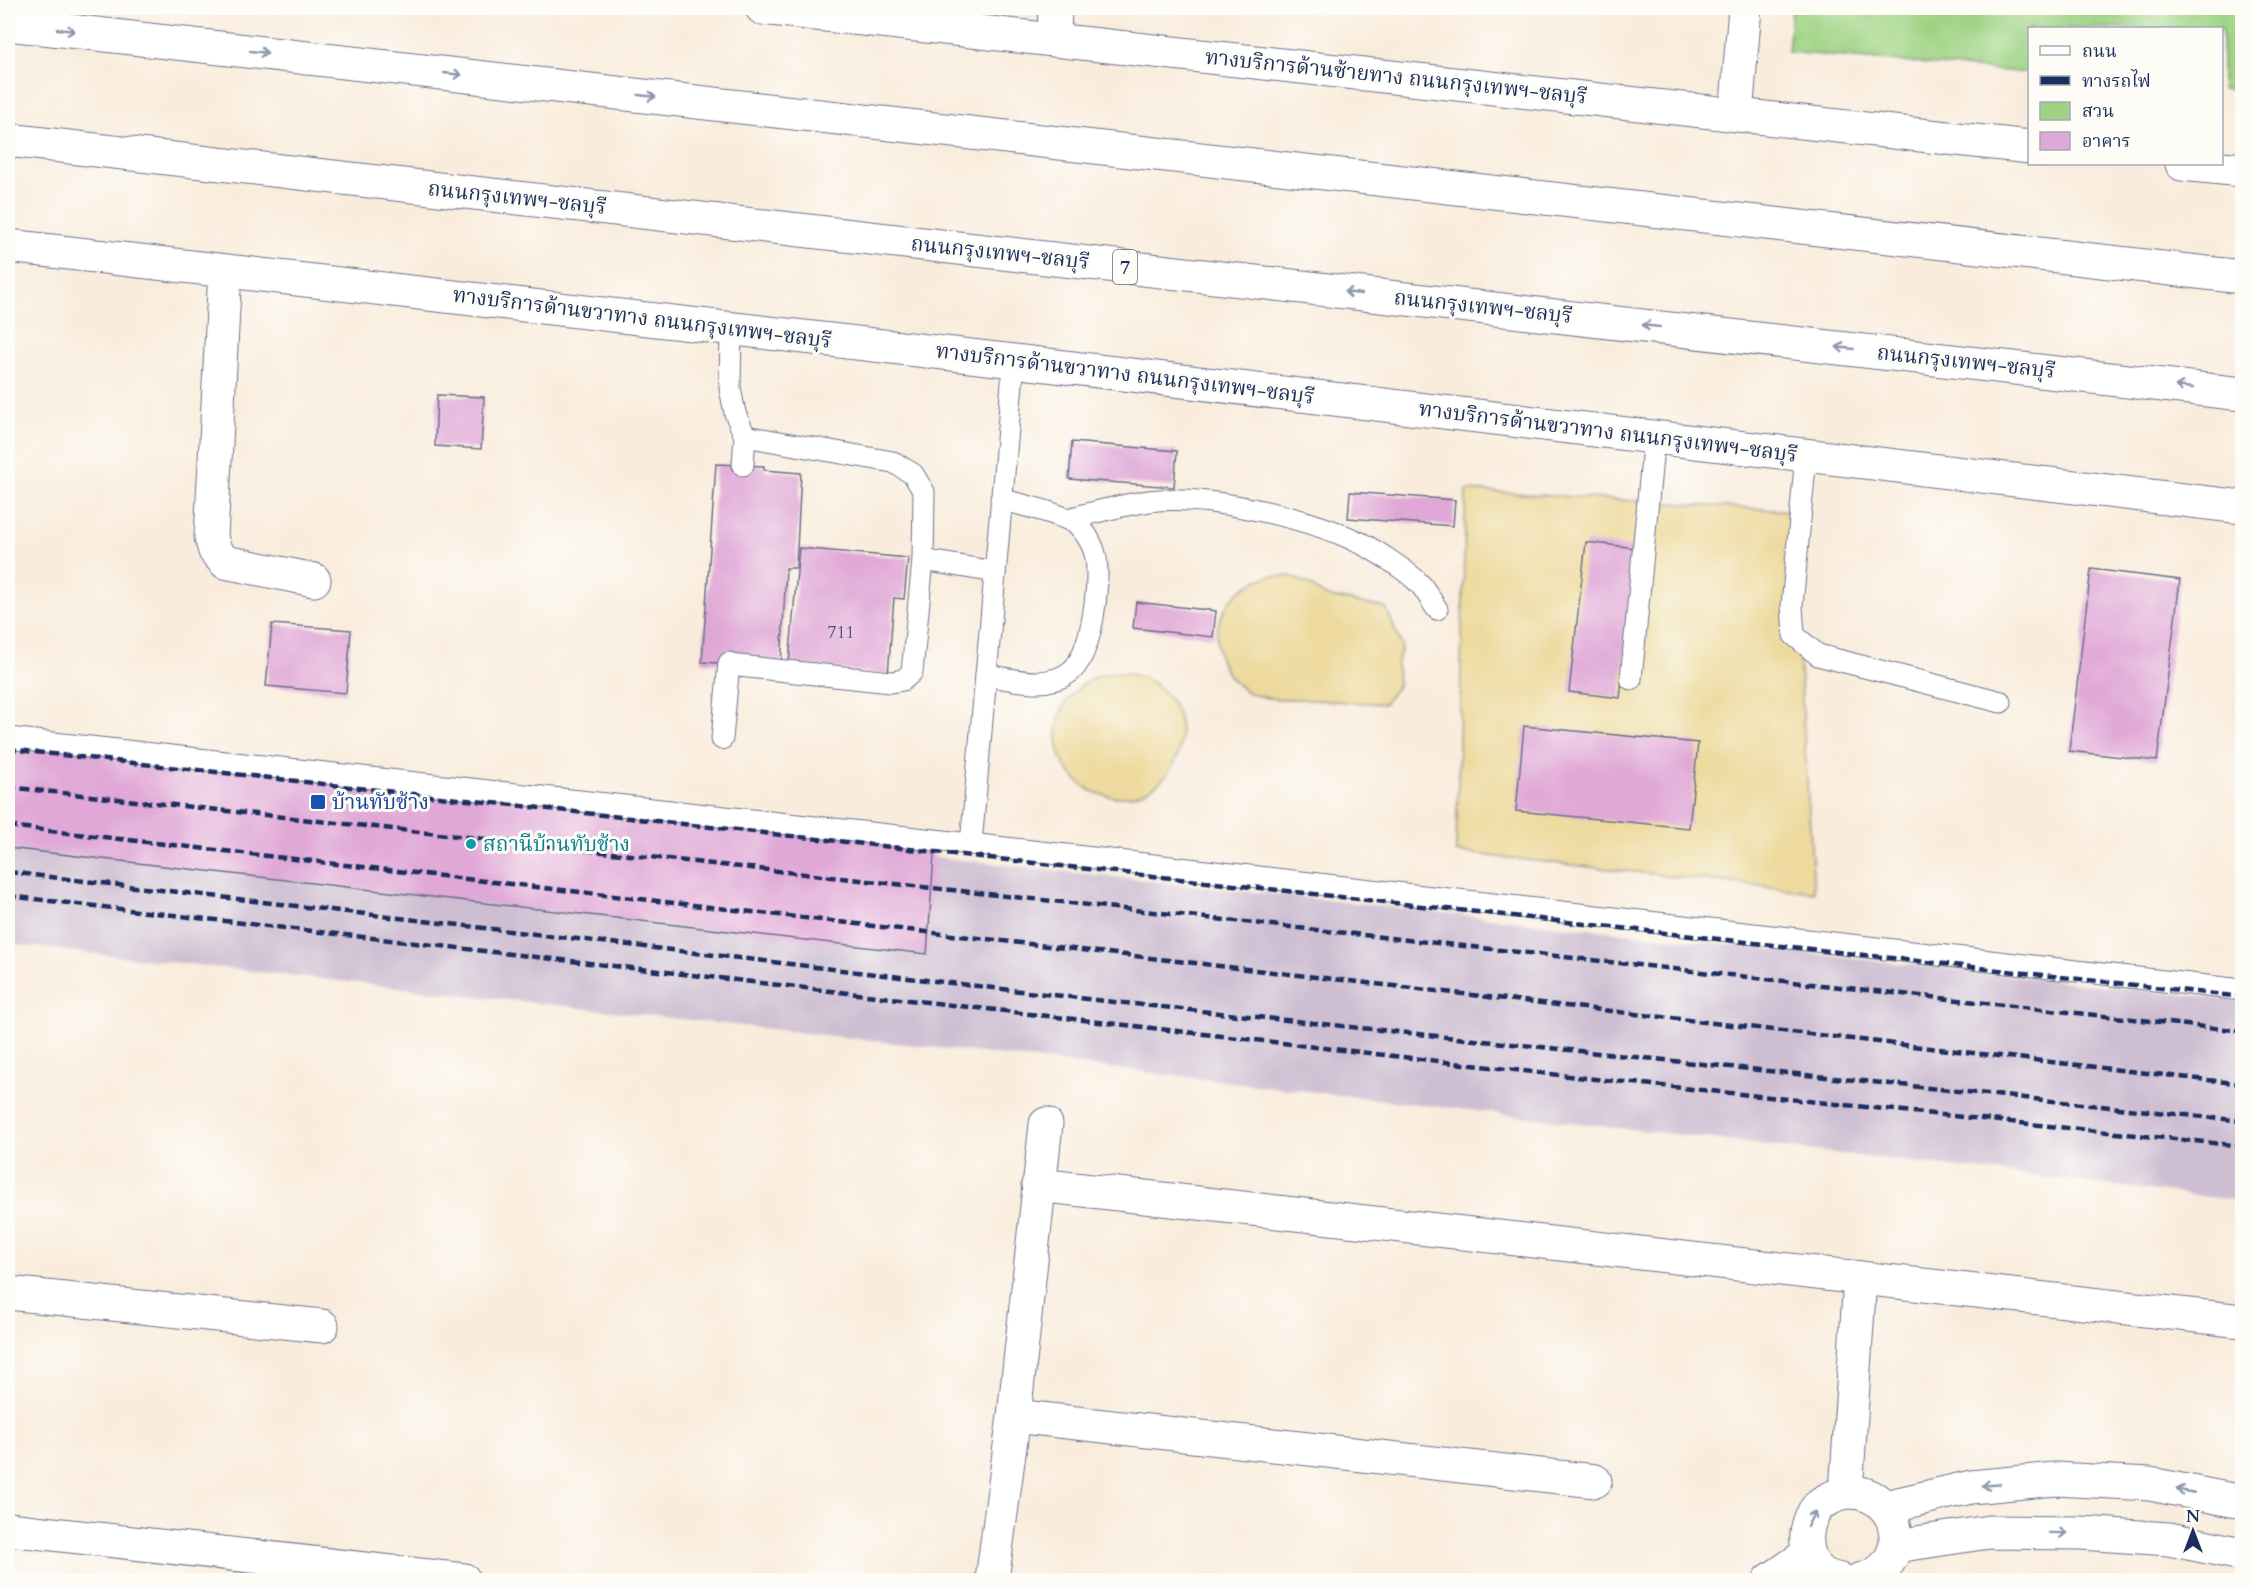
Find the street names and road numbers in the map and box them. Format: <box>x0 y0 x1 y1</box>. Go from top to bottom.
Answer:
street label: ทางบริการด้านซ้ายทาง ถนนกรุงเทพฯ-ชลบุรี <box>1204 43 1588 111</box>
street label: ถนนกรุงเทพฯ-ชลบุรี <box>427 174 607 222</box>
street label: ถนนกรุงเทพฯ-ชลบุรี <box>910 229 1090 277</box>
road number: 7 <box>1113 250 1137 284</box>
street label: ทางบริการด้านขวาทาง ถนนกรุงเทพฯ-ชลบุรี <box>451 280 833 356</box>
street label: ถนนกรุงเทพฯ-ชลบุรี <box>1393 283 1573 331</box>
street label: ทางบริการด้านขวาทาง ถนนกรุงเทพฯ-ชลบุรี <box>934 336 1316 412</box>
street label: ถนนกรุงเทพฯ-ชลบุรี <box>1876 338 2056 386</box>
street label: ทางบริการด้านขวาทาง ถนนกรุงเทพฯ-ชลบุรี <box>1417 394 1799 470</box>

